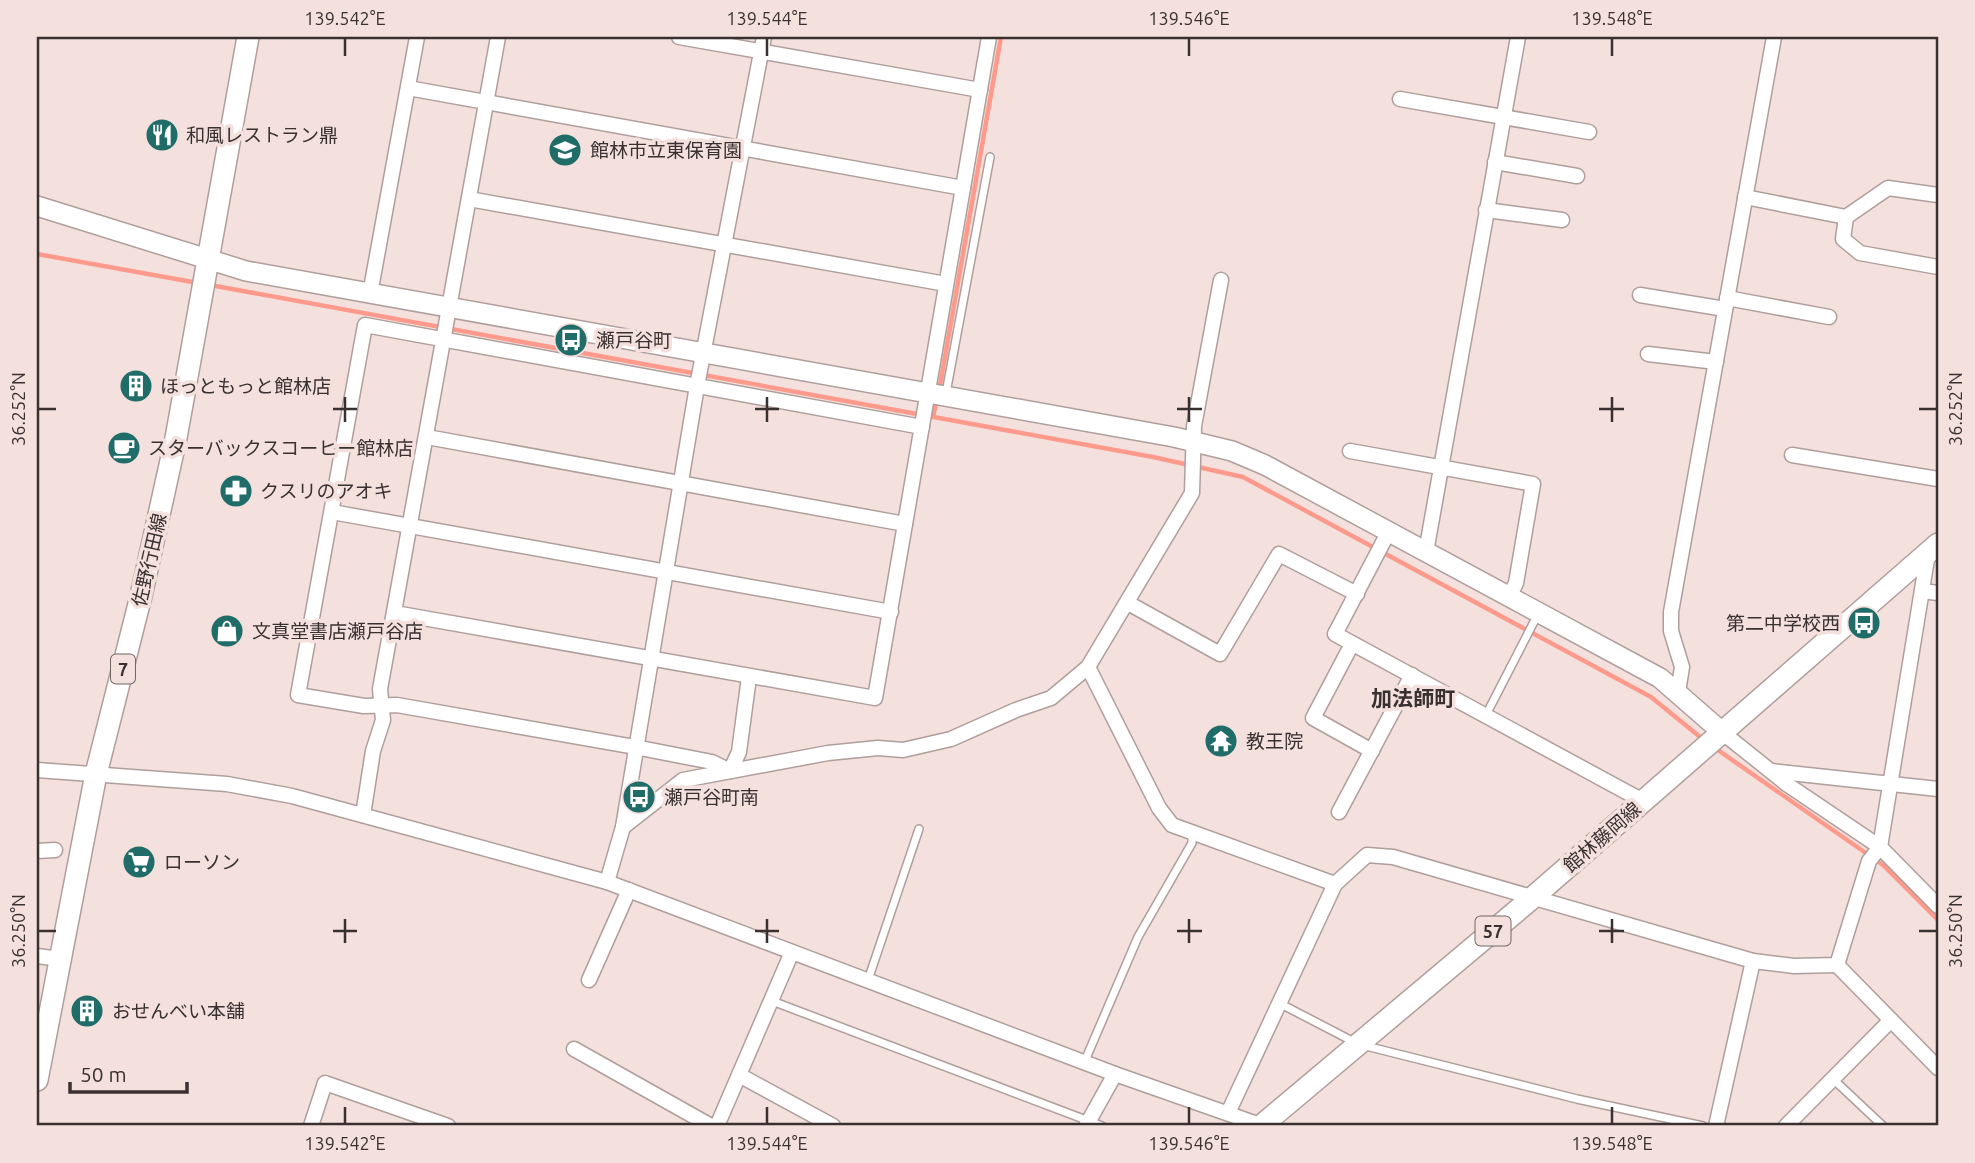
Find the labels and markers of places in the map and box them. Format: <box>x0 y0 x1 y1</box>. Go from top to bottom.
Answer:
restaurant icon: 和風レストラン鼎 <box>143 116 181 154</box>
place label: 和風レストラン鼎 <box>186 124 338 146</box>
school or university icon: 館林市立東保育園 <box>546 131 584 169</box>
place label: 館林市立東保育園 <box>590 139 742 161</box>
bus stop icon: 瀬戸谷町 <box>552 321 590 359</box>
place label: 瀬戸谷町 <box>596 329 672 351</box>
building icon: ほっともっと館林店 <box>117 367 155 405</box>
place label: ほっともっと館林店 <box>160 375 331 397</box>
cafe icon: スターバックスコーヒー館林店 <box>105 429 143 467</box>
place label: スターバックスコーヒー館林店 <box>148 437 413 459</box>
pharmacy icon: クスリのアオキ <box>217 472 255 510</box>
place label: クスリのアオキ <box>260 480 392 502</box>
bus stop icon: 第二中学校西 <box>1845 604 1883 642</box>
shop icon: 文真堂書店瀬戸谷店 <box>208 612 246 650</box>
place label: 第二中学校西 <box>1726 612 1840 634</box>
place label: 文真堂書店瀬戸谷店 <box>252 620 423 642</box>
temple icon: 教王院 <box>1202 722 1240 760</box>
place label: 教王院 <box>1246 730 1303 752</box>
bus stop icon: 瀬戸谷町南 <box>620 778 658 816</box>
place label: 瀬戸谷町南 <box>664 786 759 808</box>
supermarket icon: ローソン <box>120 843 158 881</box>
place label: ローソン <box>164 851 240 873</box>
building icon: おせんべい本舗 <box>68 992 106 1030</box>
place label: おせんべい本舗 <box>112 1000 245 1022</box>

